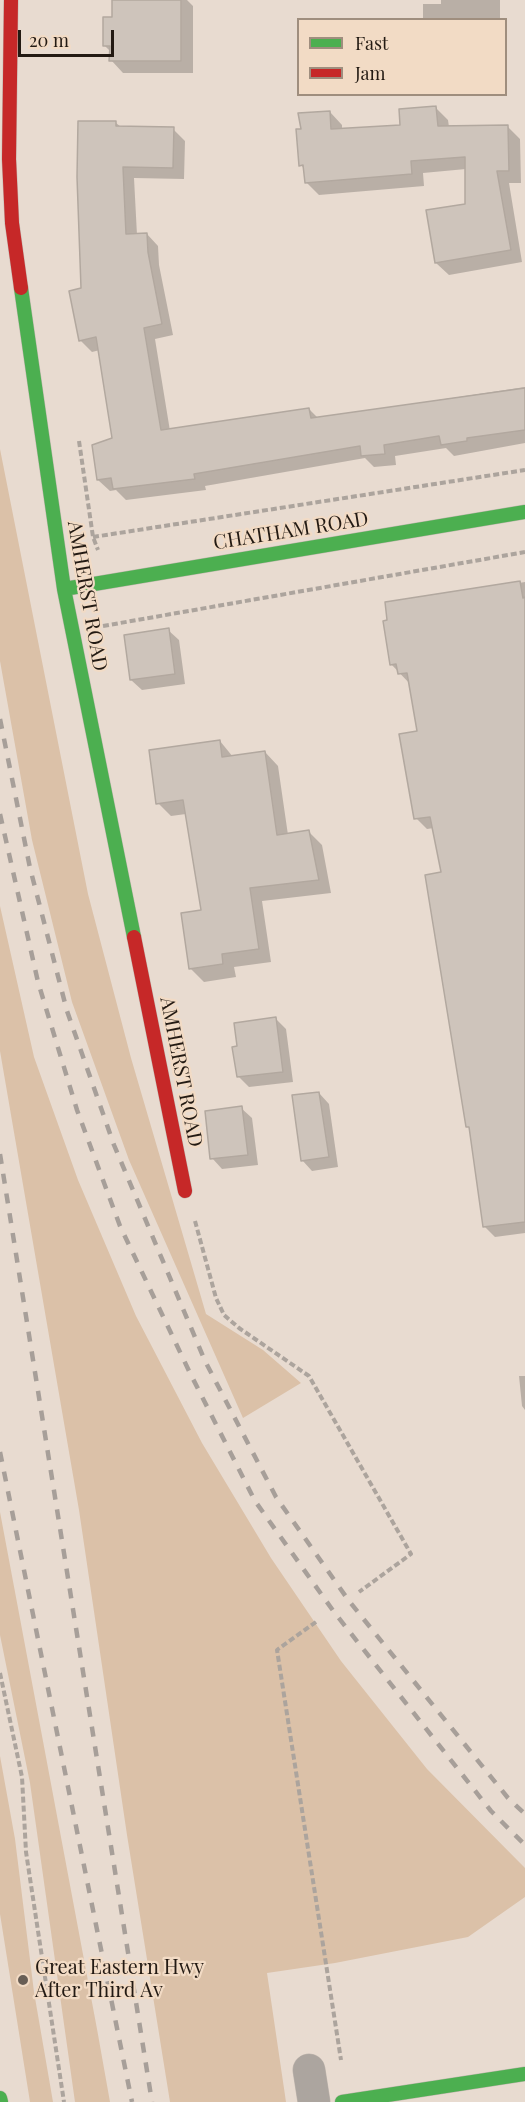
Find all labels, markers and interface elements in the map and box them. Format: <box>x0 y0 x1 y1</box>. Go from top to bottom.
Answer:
scale bar <box>21 18 117 56</box>
legend <box>297 18 507 96</box>
text: 20 m <box>29 28 69 52</box>
text: Fast <box>355 31 388 55</box>
text: Jam <box>355 61 385 85</box>
street label: CHATHAM ROAD <box>212 507 370 555</box>
street label: AMHERST ROAD <box>62 519 112 673</box>
street label: AMHERST ROAD <box>155 995 207 1149</box>
place label: Great Eastern Hwy After Third Av <box>35 1956 204 2003</box>
marker: Great Eastern Hwy After Third Av <box>16 1973 30 1987</box>

